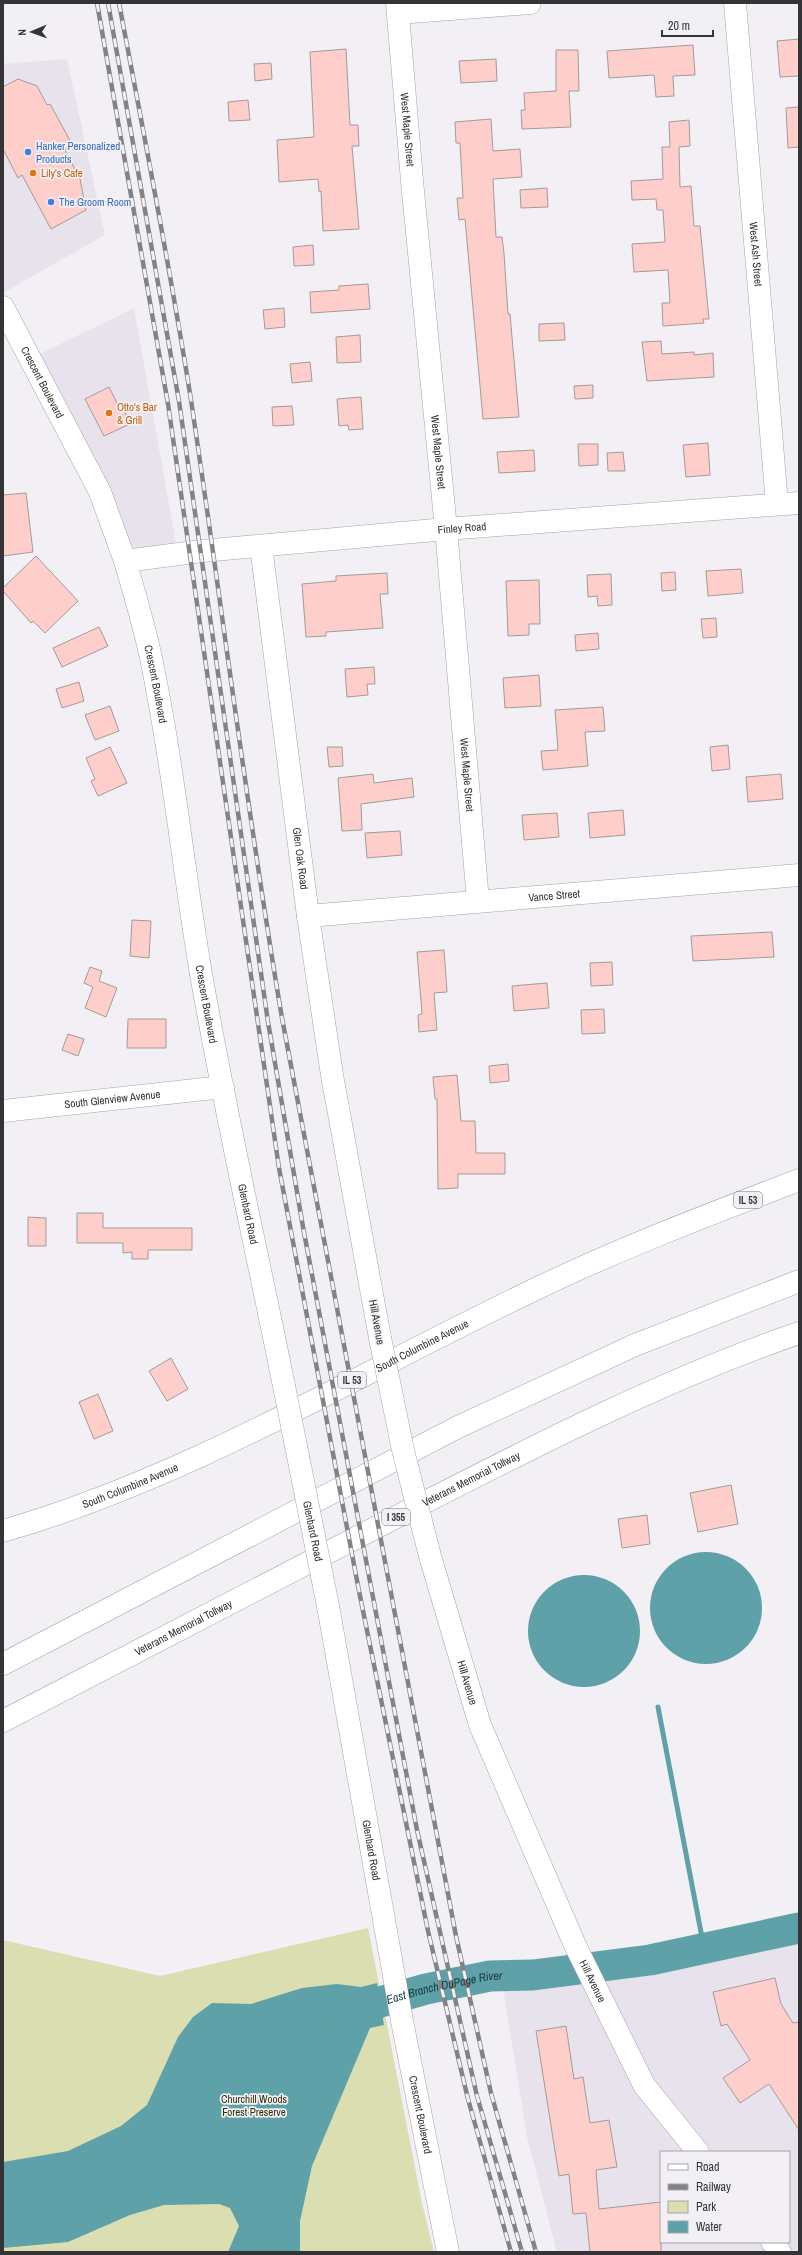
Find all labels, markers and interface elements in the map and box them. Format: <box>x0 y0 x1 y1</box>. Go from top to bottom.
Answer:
north arrow <box>12 12 52 52</box>
scale bar <box>662 12 713 38</box>
text: 20 m <box>668 18 690 34</box>
text: N <box>15 29 29 36</box>
street label: West Maple Street <box>398 92 418 168</box>
place label: Hanker Personalized Products <box>36 139 120 166</box>
marker: Hanker Personalized Products <box>23 147 33 157</box>
place label: Lily's Cafe <box>41 166 83 180</box>
marker: Lily's Cafe <box>28 168 38 178</box>
place label: The Groom Room <box>59 195 131 209</box>
marker: The Groom Room <box>46 197 56 207</box>
street label: West Ash Street <box>746 221 766 287</box>
street label: Crescent Boulevard <box>18 344 67 421</box>
place label: Otto's Bar & Grill <box>117 400 157 427</box>
marker: Otto's Bar & Grill <box>104 408 114 418</box>
street label: West Maple Street <box>428 414 449 490</box>
street label: Finley Road <box>437 519 487 537</box>
street label: Crescent Boulevard <box>141 644 170 724</box>
street label: West Maple Street <box>457 737 477 813</box>
street label: Glen Oak Road <box>290 827 312 890</box>
street label: Vance Street <box>528 886 581 905</box>
street label: Crescent Boulevard <box>193 964 220 1044</box>
street label: South Glenview Avenue <box>64 1087 161 1111</box>
street label: Glenbard Road <box>235 1183 261 1245</box>
road number: IL 53 <box>734 1192 762 1208</box>
street label: Hill Avenue <box>366 1298 388 1346</box>
street label: South Columbine Avenue <box>373 1316 471 1375</box>
road number: IL 53 <box>338 1372 366 1388</box>
street label: Veterans Memorial Tollway <box>420 1448 523 1510</box>
street label: South Columbine Avenue <box>80 1460 180 1511</box>
street label: Glenbard Road <box>300 1500 326 1563</box>
road number: I 355 <box>382 1509 410 1525</box>
street label: Veterans Memorial Tollway <box>132 1596 235 1659</box>
street label: Hill Avenue <box>454 1659 481 1706</box>
street label: Glenbard Road <box>359 1819 384 1882</box>
street label: Hill Avenue <box>576 1957 609 2005</box>
water label: East Branch DuPage River <box>384 1968 503 2008</box>
street label: Crescent Boulevard <box>406 2074 435 2155</box>
park label: Churchill Woods Forest Preserve <box>221 2092 287 2119</box>
legend <box>660 2151 790 2243</box>
text: Road <box>696 2159 720 2175</box>
text: Railway <box>696 2179 731 2195</box>
text: Park <box>696 2199 716 2215</box>
text: Water <box>696 2219 723 2235</box>

